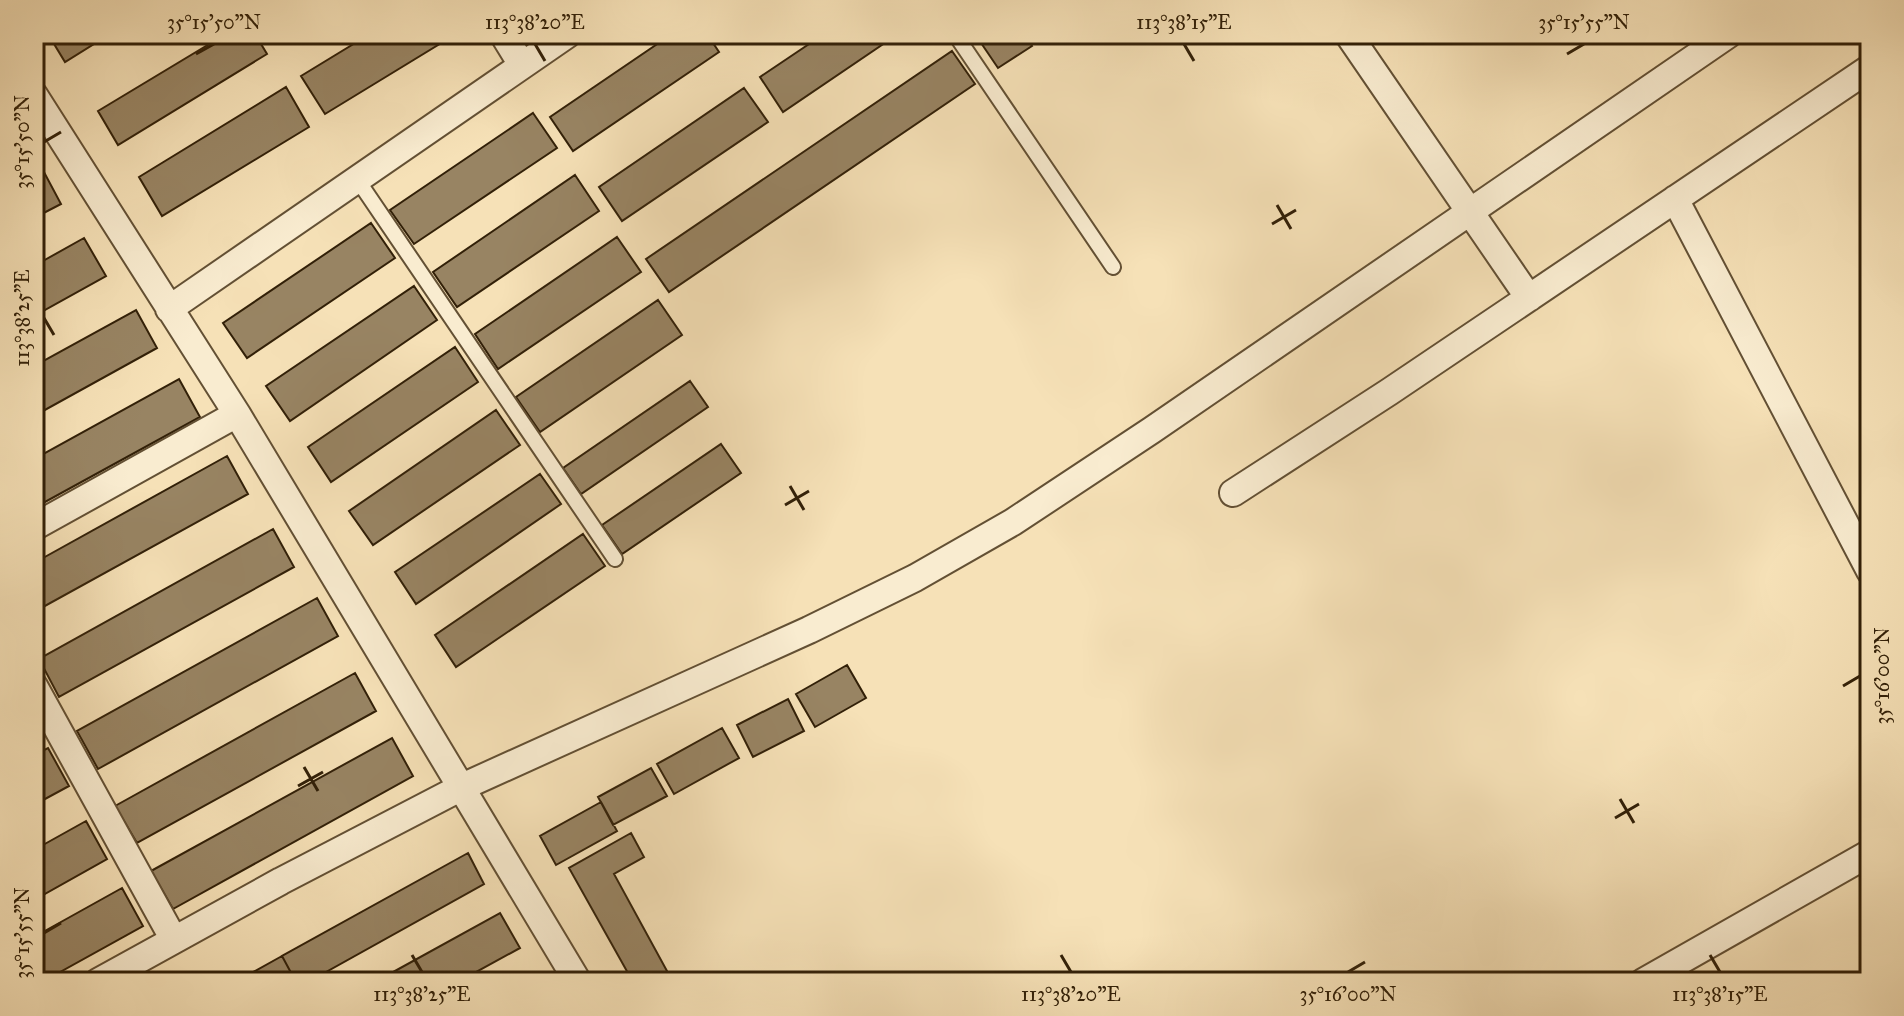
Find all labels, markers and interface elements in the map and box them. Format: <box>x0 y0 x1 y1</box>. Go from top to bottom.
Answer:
text: 35°15'50"N <box>167 10 261 34</box>
text: 113°38'20"E <box>485 10 585 34</box>
text: 113°38'15"E <box>1136 10 1232 34</box>
text: 35°15'55"N <box>1538 10 1630 34</box>
text: 35°15'50"N <box>10 95 34 189</box>
text: 113°38'25"E <box>10 269 34 367</box>
text: 35°16'00"N <box>1870 627 1894 725</box>
text: 35°15'55"N <box>10 887 34 979</box>
text: 113°38'25"E <box>373 982 471 1006</box>
text: 113°38'20"E <box>1021 982 1121 1006</box>
text: 35°16'00"N <box>1299 982 1397 1006</box>
text: 113°38'15"E <box>1672 982 1768 1006</box>

